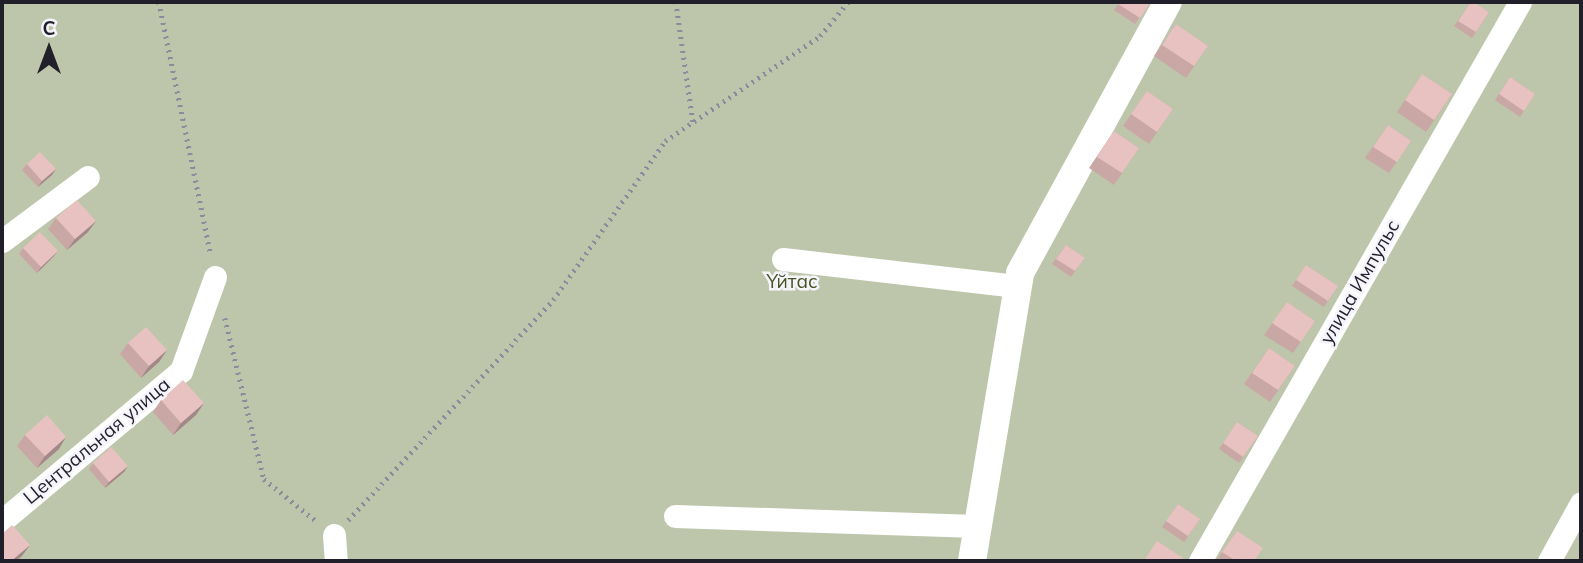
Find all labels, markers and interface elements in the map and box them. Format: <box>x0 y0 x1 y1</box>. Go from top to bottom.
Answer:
north arrow <box>14 14 84 84</box>
text: С <box>42 16 56 40</box>
street label: улица Импульс <box>1315 216 1405 348</box>
park label: Үйтас <box>766 271 818 293</box>
street label: Центральная улица <box>19 373 175 509</box>

